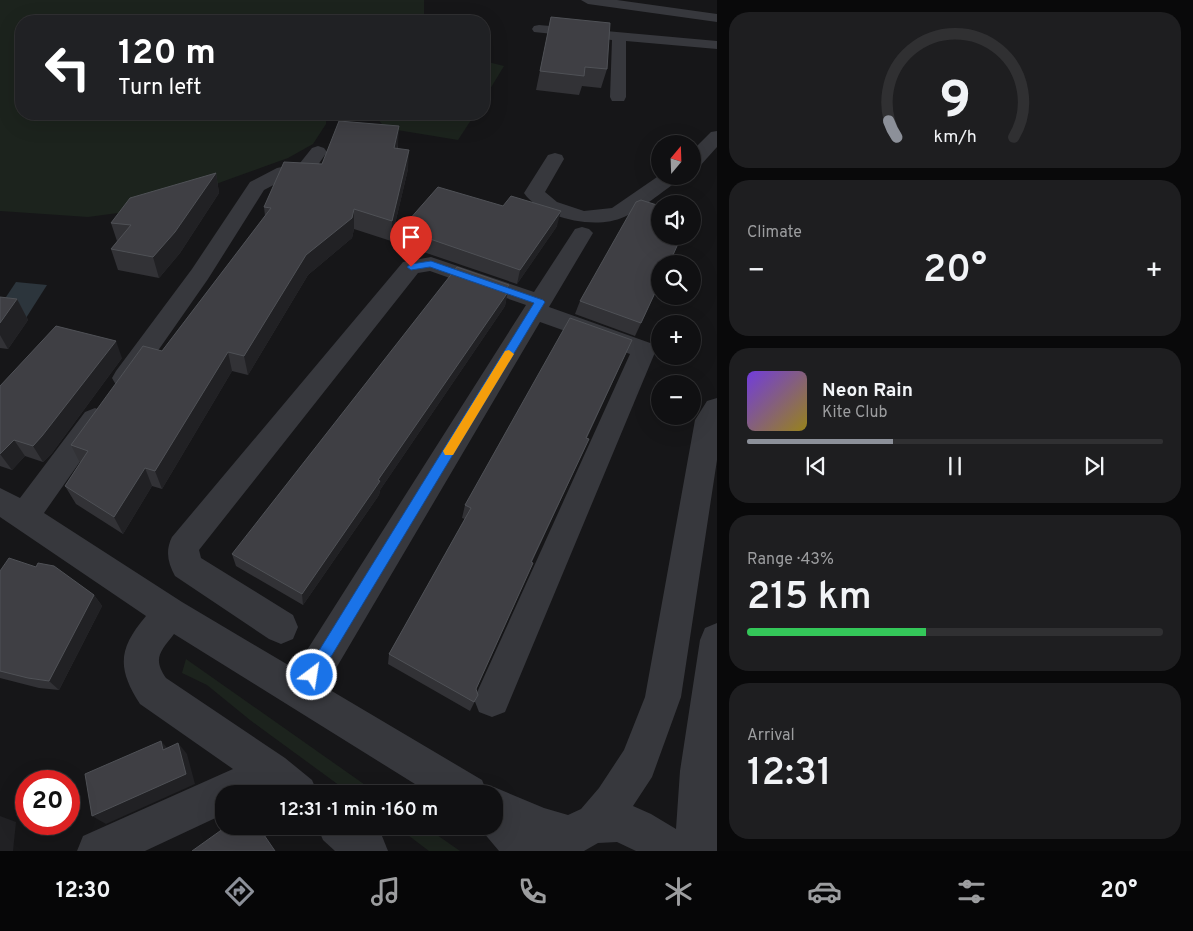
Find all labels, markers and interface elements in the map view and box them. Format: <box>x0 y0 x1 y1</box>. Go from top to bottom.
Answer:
text: 120 m <box>118 32 216 76</box>
icon: left <box>35 35 100 100</box>
text: 9 <box>939 70 971 136</box>
text: Turn left <box>118 75 201 102</box>
text: km/h <box>933 126 977 149</box>
north arrow <box>651 135 701 185</box>
map controls <box>651 135 701 425</box>
button: sound <box>651 195 701 245</box>
pin <box>390 216 432 267</box>
icon: arrive <box>397 223 425 251</box>
text: Climate <box>747 223 802 243</box>
text: 20° <box>923 247 987 296</box>
text: − <box>747 254 765 290</box>
text: + <box>1145 254 1163 290</box>
button: search <box>651 255 701 305</box>
button: + <box>651 315 701 365</box>
button: − <box>651 375 701 425</box>
text: Neon Rain <box>822 379 913 403</box>
text: Kite Club <box>822 403 887 423</box>
icon: previous <box>802 452 830 480</box>
icon: pause <box>941 452 969 480</box>
icon: next <box>1080 452 1108 480</box>
text: Range · 43% <box>747 550 834 570</box>
text: 215 km <box>747 574 872 623</box>
position arrow <box>285 648 337 700</box>
text: Arrival <box>747 726 795 746</box>
text: 12:31 <box>747 750 832 799</box>
speed limit sign: 20 <box>15 770 80 835</box>
text: 12:31 · 1 min · 160 m <box>280 798 438 822</box>
icon: directions <box>222 874 257 909</box>
icon: music <box>368 874 403 909</box>
icon: phone <box>515 874 550 909</box>
icon: climate <box>661 874 696 909</box>
icon: car <box>807 874 842 909</box>
icon: filters <box>954 874 989 909</box>
text: 12:30 <box>56 878 111 905</box>
text: 20° <box>1100 878 1137 905</box>

